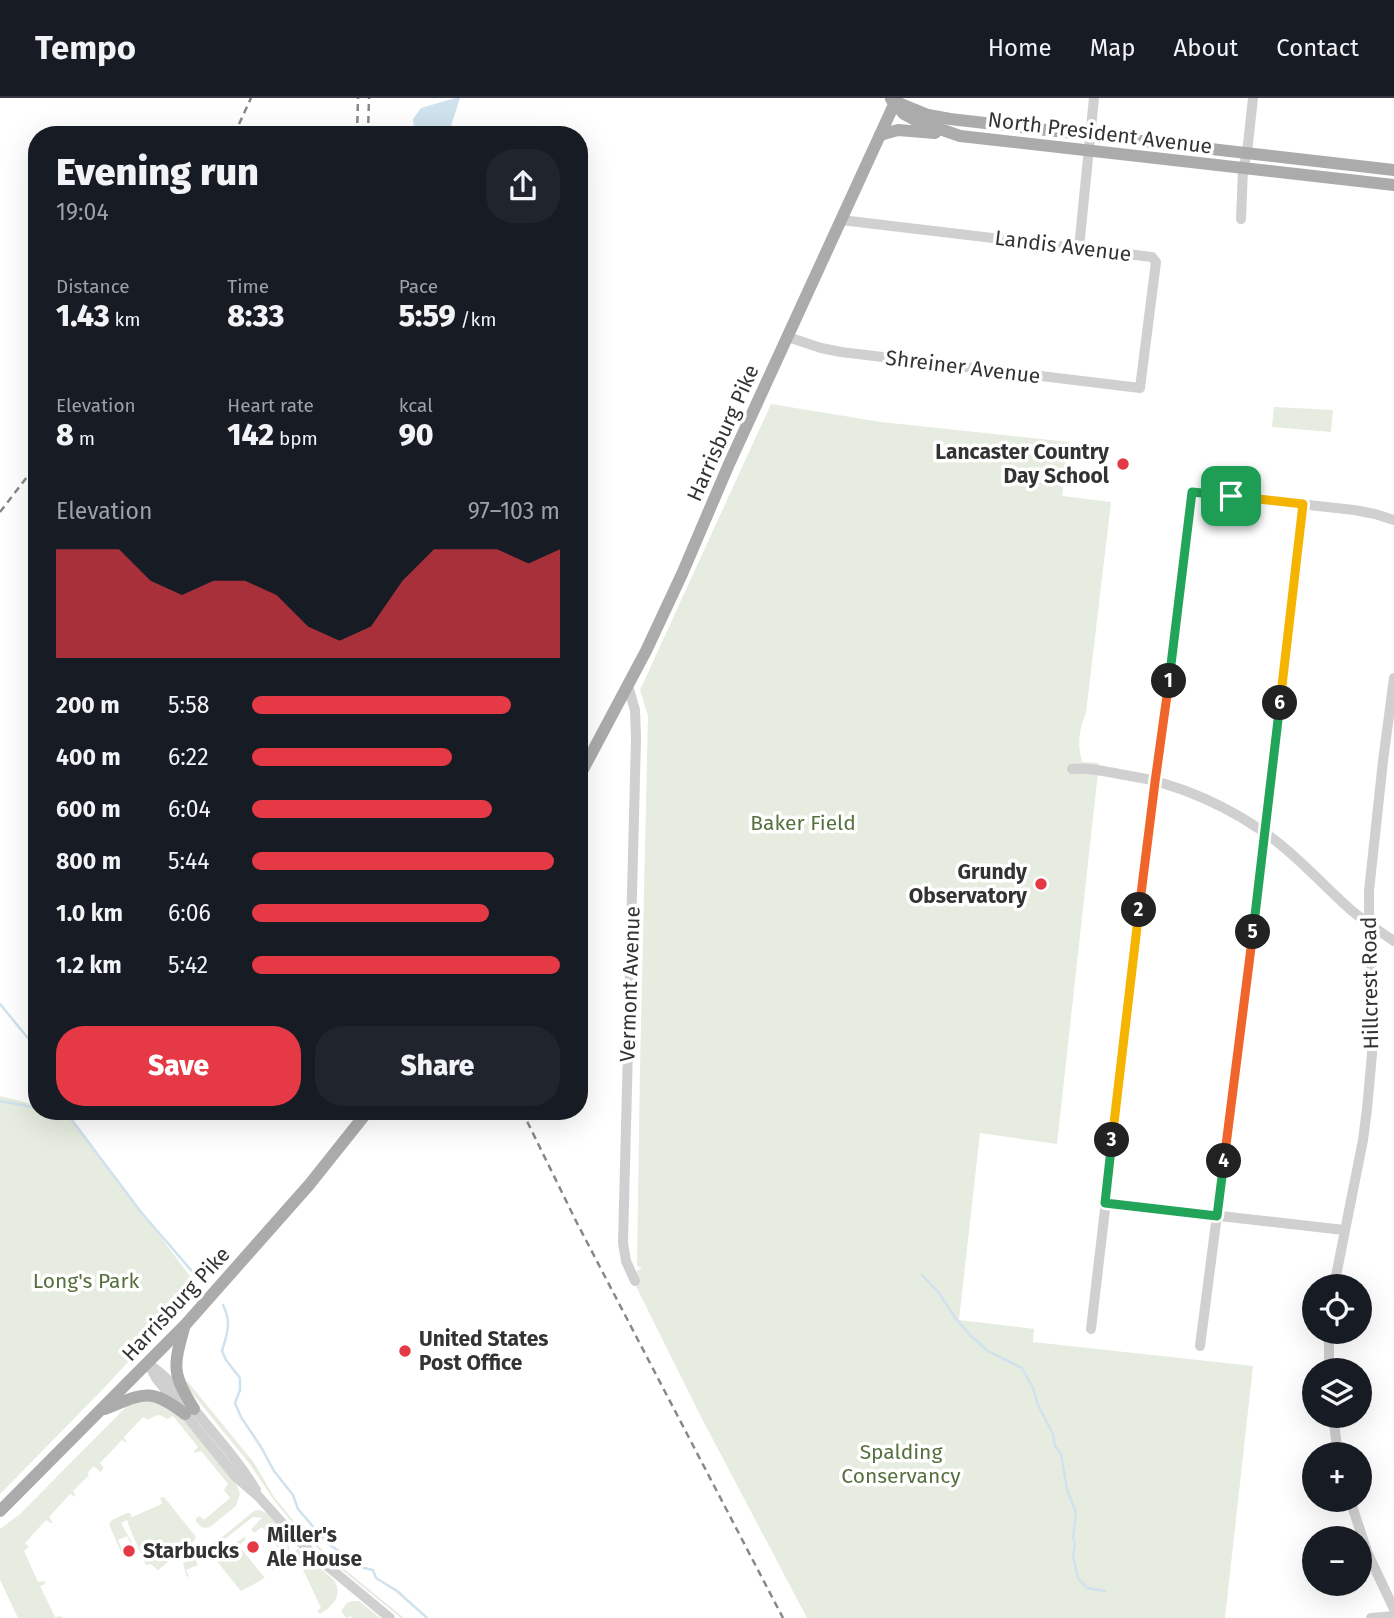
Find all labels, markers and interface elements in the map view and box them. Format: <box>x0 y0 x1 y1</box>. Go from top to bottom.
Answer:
text: Tempo <box>35 28 136 68</box>
text: Home <box>988 34 1052 62</box>
text: Map <box>1090 34 1136 62</box>
text: About <box>1174 34 1238 62</box>
text: Contact <box>1276 34 1359 62</box>
street label: North President Avenue <box>986 106 1214 160</box>
text: Evening run <box>56 149 259 195</box>
button: share <box>486 149 560 223</box>
text: 19:04 <box>56 198 109 226</box>
street label: Landis Avenue <box>993 225 1133 267</box>
text: Distance <box>56 275 130 298</box>
text: Time <box>227 275 269 298</box>
text: Pace <box>399 275 438 298</box>
text: 1.43 <box>56 298 109 334</box>
text: 8:33 <box>227 298 284 334</box>
text: 5:59 <box>399 298 456 334</box>
text: km <box>109 308 140 331</box>
text: /km <box>456 308 497 331</box>
street label: Shreiner Avenue <box>884 345 1042 389</box>
street label: Harrisburg Pike <box>681 361 765 505</box>
text: Elevation <box>56 394 136 417</box>
text: Heart rate <box>227 394 314 417</box>
text: kcal <box>399 394 433 417</box>
text: 8 <box>56 417 74 453</box>
text: 142 <box>227 417 274 453</box>
text: 90 <box>399 417 434 453</box>
text: m <box>74 427 95 450</box>
text: bpm <box>274 427 318 450</box>
place label: Lancaster Country Day School <box>935 439 1110 489</box>
marker: Lancaster Country Day School <box>1115 456 1131 472</box>
pin <box>1201 466 1261 526</box>
icon: arrive <box>1212 477 1250 515</box>
text: Elevation <box>56 497 152 525</box>
text: 97–103 m <box>468 497 560 525</box>
pin: 1 <box>1152 664 1186 698</box>
text: 1 <box>1164 669 1173 692</box>
pin: 6 <box>1262 686 1298 720</box>
text: 200 m <box>56 691 120 719</box>
text: 5:58 <box>168 691 209 719</box>
text: 6 <box>1274 691 1285 714</box>
text: 400 m <box>56 743 121 771</box>
text: 6:22 <box>168 743 209 771</box>
text: 600 m <box>56 795 121 823</box>
text: 6:04 <box>168 795 211 823</box>
park label: Baker Field <box>750 810 856 836</box>
text: 800 m <box>56 847 121 875</box>
text: 5:44 <box>168 847 209 875</box>
place label: Grundy Observatory <box>909 859 1027 909</box>
marker: Grundy Observatory <box>1033 876 1049 892</box>
pin: 2 <box>1122 892 1156 928</box>
text: 2 <box>1134 898 1143 921</box>
text: 1.0 km <box>56 899 123 927</box>
text: 6:06 <box>168 899 211 927</box>
street label: Vermont Avenue <box>614 906 646 1062</box>
pin: 5 <box>1236 914 1270 950</box>
street label: Hillcrest Road <box>1356 916 1384 1050</box>
text: 5 <box>1247 920 1258 943</box>
text: 1.2 km <box>56 951 122 979</box>
text: 5:42 <box>168 951 208 979</box>
button: Save <box>56 1026 301 1106</box>
button: Share <box>315 1026 560 1106</box>
pin: 3 <box>1094 1122 1130 1158</box>
text: 3 <box>1107 1128 1116 1151</box>
pin: 4 <box>1206 1144 1242 1178</box>
text: 4 <box>1218 1149 1229 1172</box>
street label: Harrisburg Pike <box>116 1241 236 1367</box>
park label: Long's Park <box>33 1268 140 1294</box>
map controls <box>1302 1274 1372 1596</box>
button: locate <box>1302 1274 1372 1344</box>
place label: United States Post Office <box>419 1326 548 1376</box>
marker: United States Post Office <box>397 1343 413 1359</box>
button: layers <box>1302 1358 1372 1428</box>
park label: Spalding Conservancy <box>841 1439 961 1489</box>
button: + <box>1302 1442 1372 1512</box>
place label: Miller's Ale House <box>266 1522 362 1572</box>
button: − <box>1302 1526 1372 1596</box>
place label: Starbucks <box>143 1538 239 1564</box>
marker: Miller's Ale House <box>245 1539 261 1555</box>
marker: Starbucks <box>121 1543 137 1559</box>

